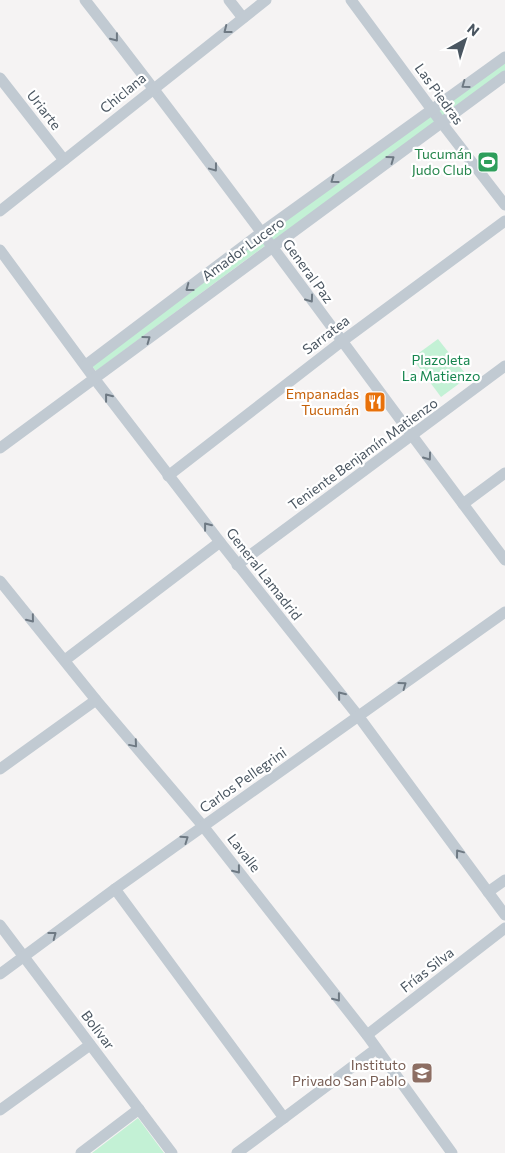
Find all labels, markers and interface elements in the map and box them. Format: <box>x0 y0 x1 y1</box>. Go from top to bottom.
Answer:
north arrow <box>440 15 490 65</box>
text: N <box>464 20 483 39</box>
one-way arrow <box>224 25 233 33</box>
one-way arrow <box>109 32 118 42</box>
street label: Las Piedras <box>412 60 467 128</box>
street label: Chiclana <box>96 69 149 116</box>
one-way arrow <box>462 79 471 88</box>
street label: Uriarte <box>24 87 65 133</box>
place label: Tucumán Judo Club <box>412 145 472 178</box>
sports icon: Tucumán Judo Club <box>476 150 500 174</box>
one-way arrow <box>385 156 395 165</box>
one-way arrow <box>208 162 216 171</box>
one-way arrow <box>331 175 340 183</box>
street label: Amador Lucero <box>198 213 287 284</box>
street label: General Paz <box>279 235 337 306</box>
one-way arrow <box>186 282 195 290</box>
one-way arrow <box>304 293 313 302</box>
street label: Sarratea <box>299 311 352 358</box>
one-way arrow <box>141 336 151 345</box>
park label: Plazoleta La Matienzo <box>402 351 480 384</box>
place label: Empanadas Tucumán <box>286 385 359 418</box>
restaurant icon: Empanadas Tucumán <box>363 390 387 414</box>
one-way arrow <box>105 394 114 403</box>
street label: Teniente Benjamín Matienzo <box>285 394 441 514</box>
one-way arrow <box>422 451 431 461</box>
one-way arrow <box>205 523 213 532</box>
street label: General Lamadrid <box>223 524 306 623</box>
one-way arrow <box>25 613 33 622</box>
one-way arrow <box>397 682 407 691</box>
one-way arrow <box>338 691 347 700</box>
one-way arrow <box>128 739 137 748</box>
street label: Carlos Pellegrini <box>196 743 289 816</box>
street label: Lavalle <box>224 830 265 875</box>
one-way arrow <box>179 836 189 845</box>
one-way arrow <box>457 850 465 859</box>
one-way arrow <box>232 864 240 873</box>
one-way arrow <box>47 932 57 941</box>
street label: Frías Silva <box>397 943 457 996</box>
one-way arrow <box>332 992 340 1001</box>
street label: Bolívar <box>78 1007 119 1053</box>
place label: Instituto Privado San Pablo <box>292 1056 406 1089</box>
school or university icon: Instituto Privado San Pablo <box>410 1061 434 1085</box>

